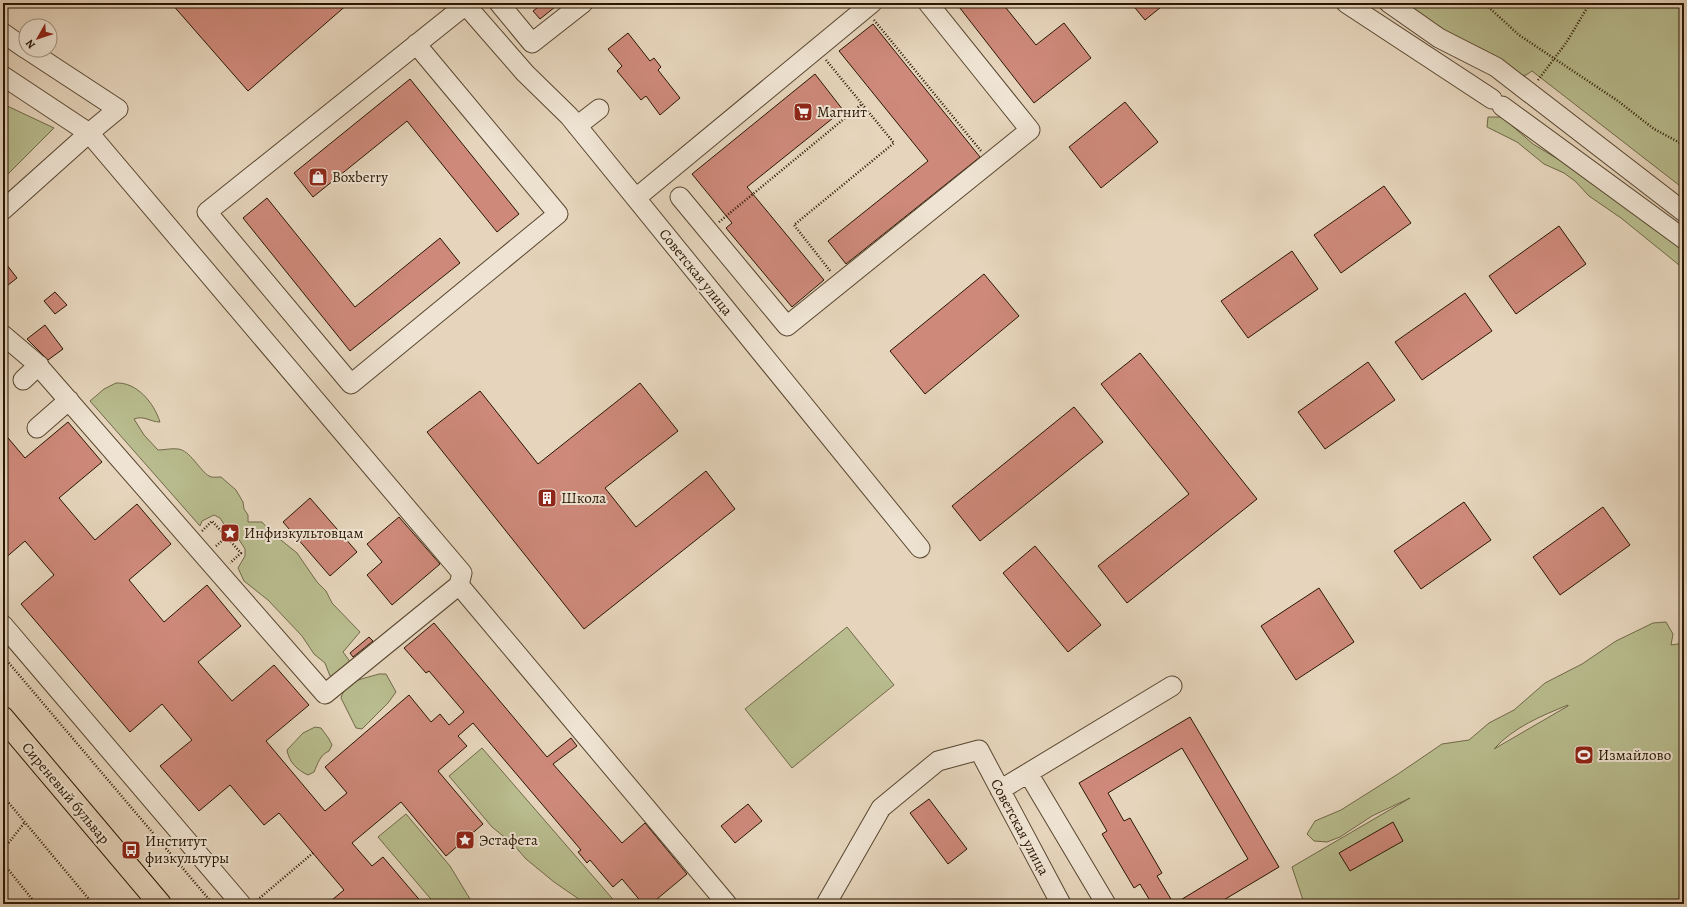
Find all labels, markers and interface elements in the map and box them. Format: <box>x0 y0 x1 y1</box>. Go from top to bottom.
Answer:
north arrow <box>18 18 58 58</box>
text: N <box>22 36 39 52</box>
supermarket icon: Магнит <box>792 101 814 123</box>
place label: Магнит <box>817 102 867 122</box>
shop icon: Boxberry <box>307 166 329 188</box>
place label: Boxberry <box>332 167 388 187</box>
street label: Советская улица <box>655 224 737 320</box>
building icon: Школа <box>536 487 558 509</box>
place label: Школа <box>561 488 606 508</box>
place icon: Инфизкультовцам <box>219 522 241 544</box>
place label: Инфизкультовцам <box>244 523 364 543</box>
street label: Сиреневый бульвар <box>17 738 115 848</box>
sports icon: Измайлово <box>1573 744 1595 766</box>
place label: Измайлово <box>1598 745 1671 765</box>
street label: Советская улица <box>986 775 1054 879</box>
place icon: Эстафета <box>454 829 476 851</box>
place label: Эстафета <box>479 830 538 850</box>
place label: Институт физкультуры <box>145 831 229 868</box>
bus stop icon: Институт физкультуры <box>120 839 142 861</box>

